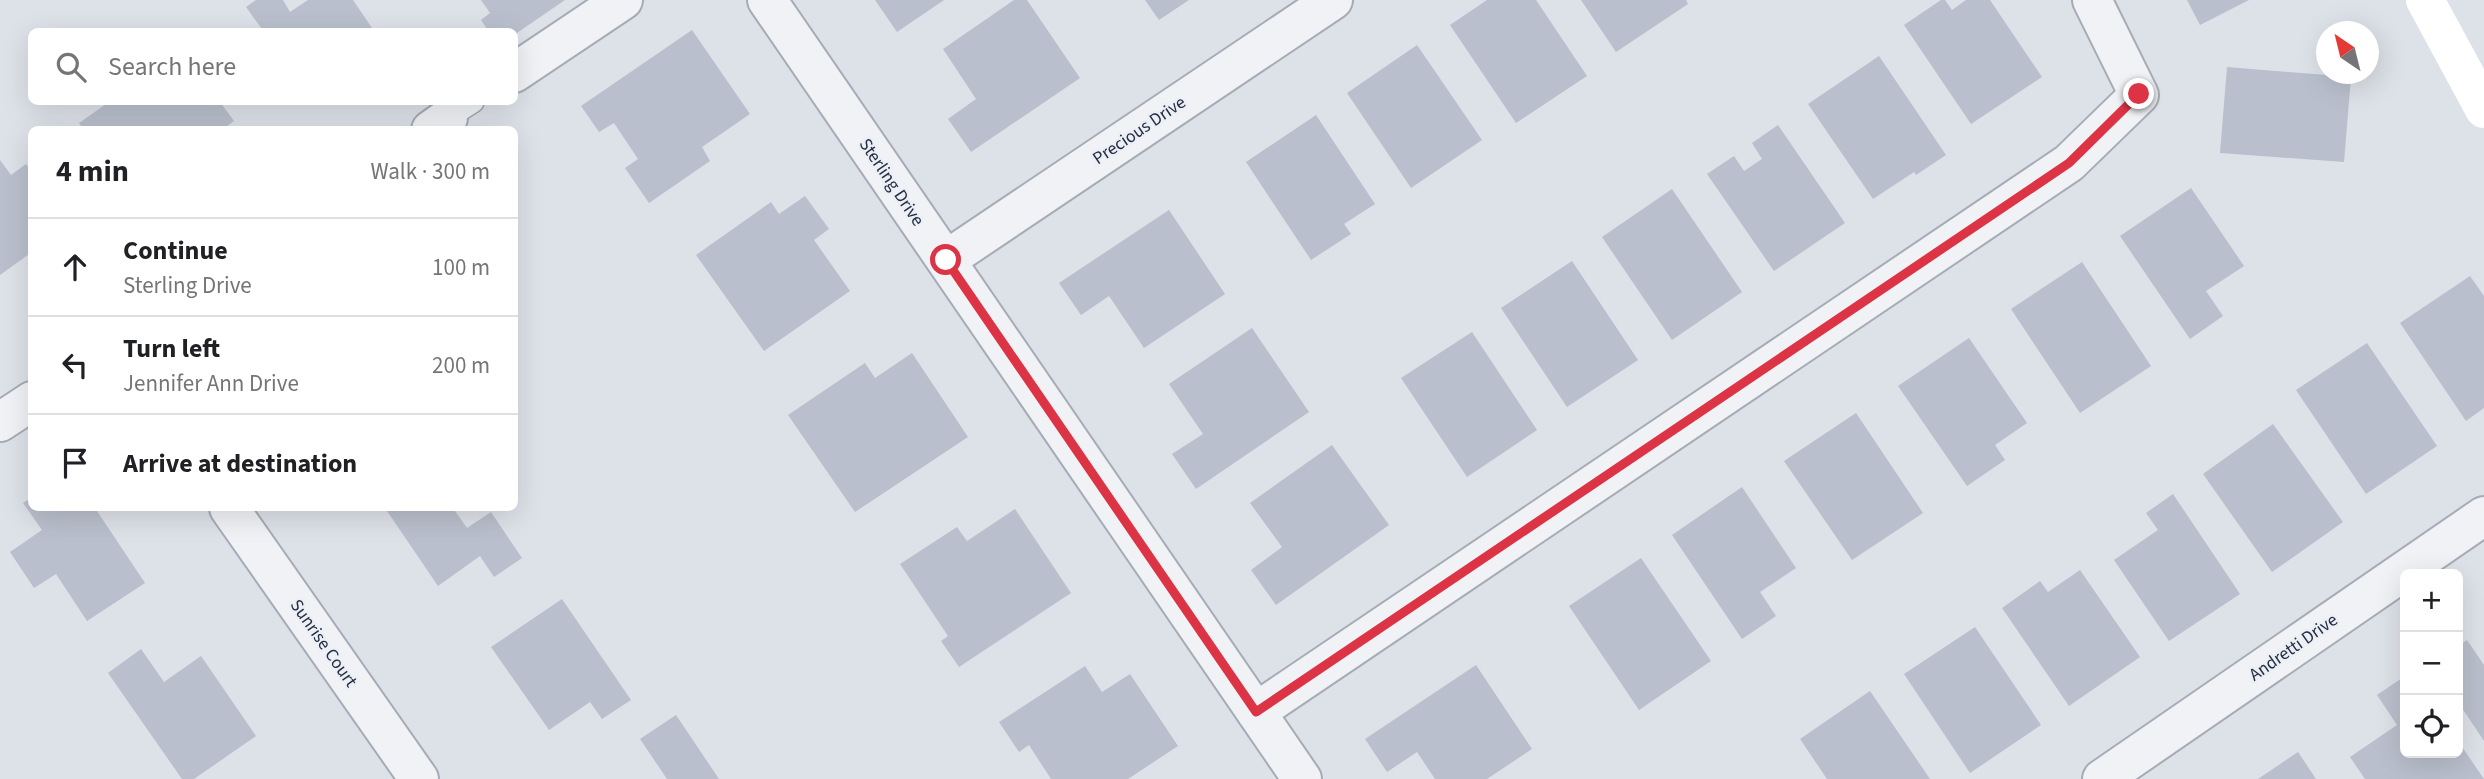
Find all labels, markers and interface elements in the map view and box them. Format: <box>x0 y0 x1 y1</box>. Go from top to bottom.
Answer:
north arrow <box>2316 21 2379 84</box>
search box <box>28 28 518 105</box>
icon: search <box>52 48 90 86</box>
text: Search here <box>108 48 236 85</box>
route end <box>2123 78 2154 109</box>
street label: Precious Drive <box>1088 90 1191 171</box>
street label: Sterling Drive <box>853 134 930 231</box>
text: 4 min <box>56 150 129 193</box>
text: Walk · 300 m <box>371 155 490 188</box>
text: Continue <box>123 232 228 269</box>
route start <box>930 244 961 275</box>
icon: ahead <box>56 248 94 286</box>
text: 100 m <box>432 251 490 284</box>
text: Sterling Drive <box>123 269 252 302</box>
text: Turn left <box>123 330 220 367</box>
icon: left <box>56 346 94 384</box>
text: 200 m <box>432 349 490 382</box>
text: Jennifer Ann Drive <box>123 367 299 400</box>
icon: arrive <box>56 444 94 482</box>
text: Arrive at destination <box>123 445 357 482</box>
map controls <box>2400 569 2463 758</box>
button: + <box>2400 569 2463 632</box>
street label: Sunrise Court <box>284 594 363 692</box>
street label: Andretti Drive <box>2244 608 2343 687</box>
button: − <box>2400 632 2463 695</box>
button: locate <box>2400 695 2463 758</box>

